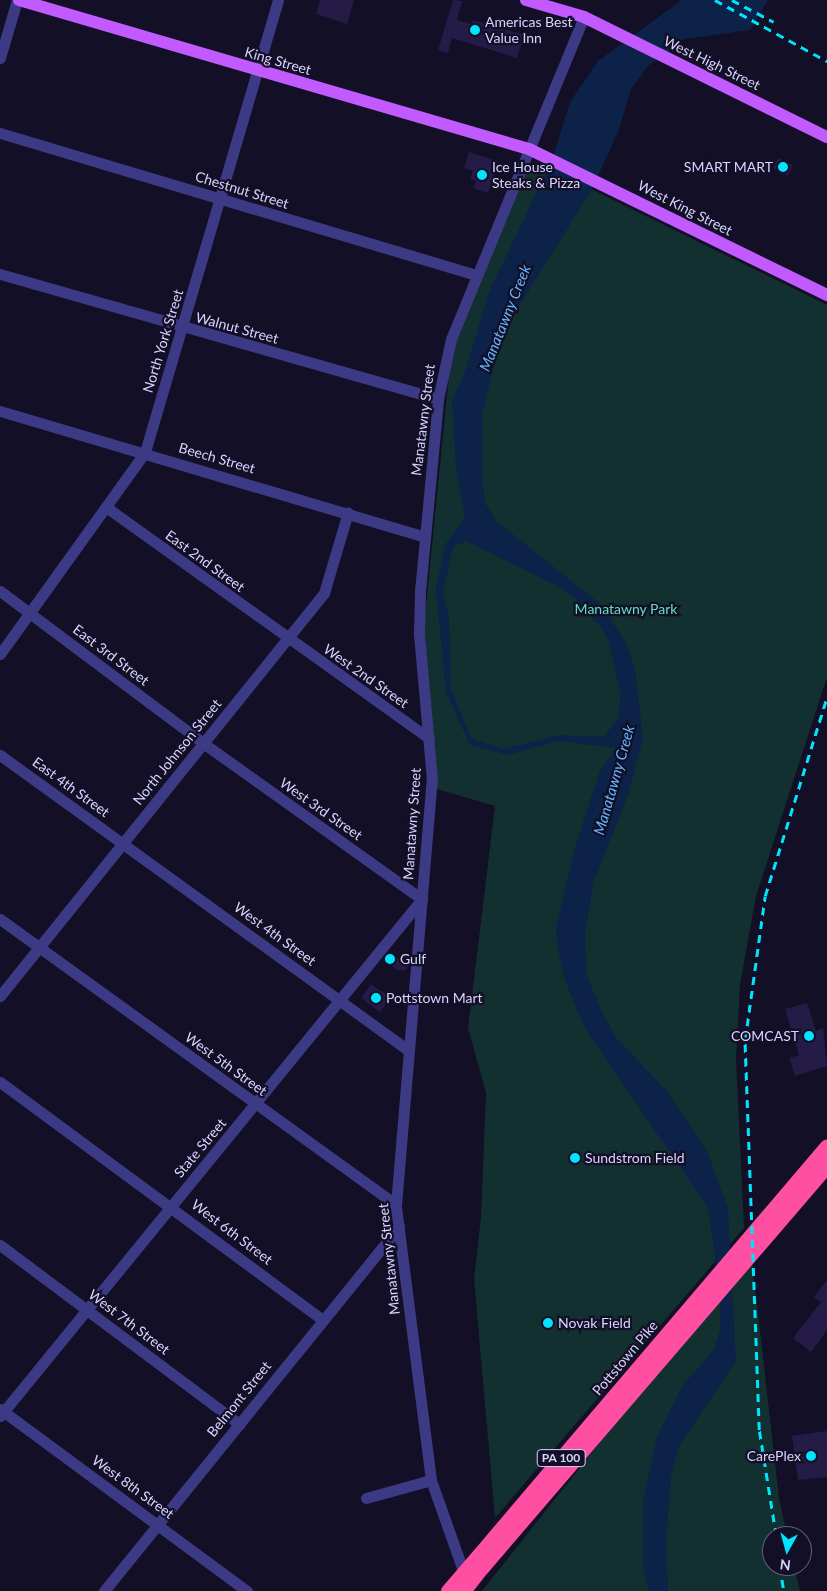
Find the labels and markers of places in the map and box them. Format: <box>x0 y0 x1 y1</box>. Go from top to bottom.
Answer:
place label: Americas Best Value Inn <box>485 14 573 46</box>
marker: Americas Best Value Inn <box>469 24 481 36</box>
place label: Ice House Steaks & Pizza <box>492 159 580 192</box>
place label: SMART MART <box>683 159 773 175</box>
marker: SMART MART <box>777 161 789 173</box>
marker: Ice House Steaks & Pizza <box>476 169 488 181</box>
place label: Gulf <box>400 951 426 967</box>
marker: Gulf <box>384 953 396 965</box>
place label: Pottstown Mart <box>386 990 483 1006</box>
marker: Pottstown Mart <box>370 992 382 1004</box>
place label: COMCAST <box>731 1028 799 1044</box>
marker: COMCAST <box>803 1030 815 1042</box>
place label: Sundstrom Field <box>585 1150 685 1166</box>
marker: Sundstrom Field <box>569 1152 581 1164</box>
place label: Novak Field <box>558 1315 631 1331</box>
marker: Novak Field <box>542 1317 554 1329</box>
place label: CarePlex <box>747 1448 801 1464</box>
marker: CarePlex <box>805 1450 817 1462</box>

